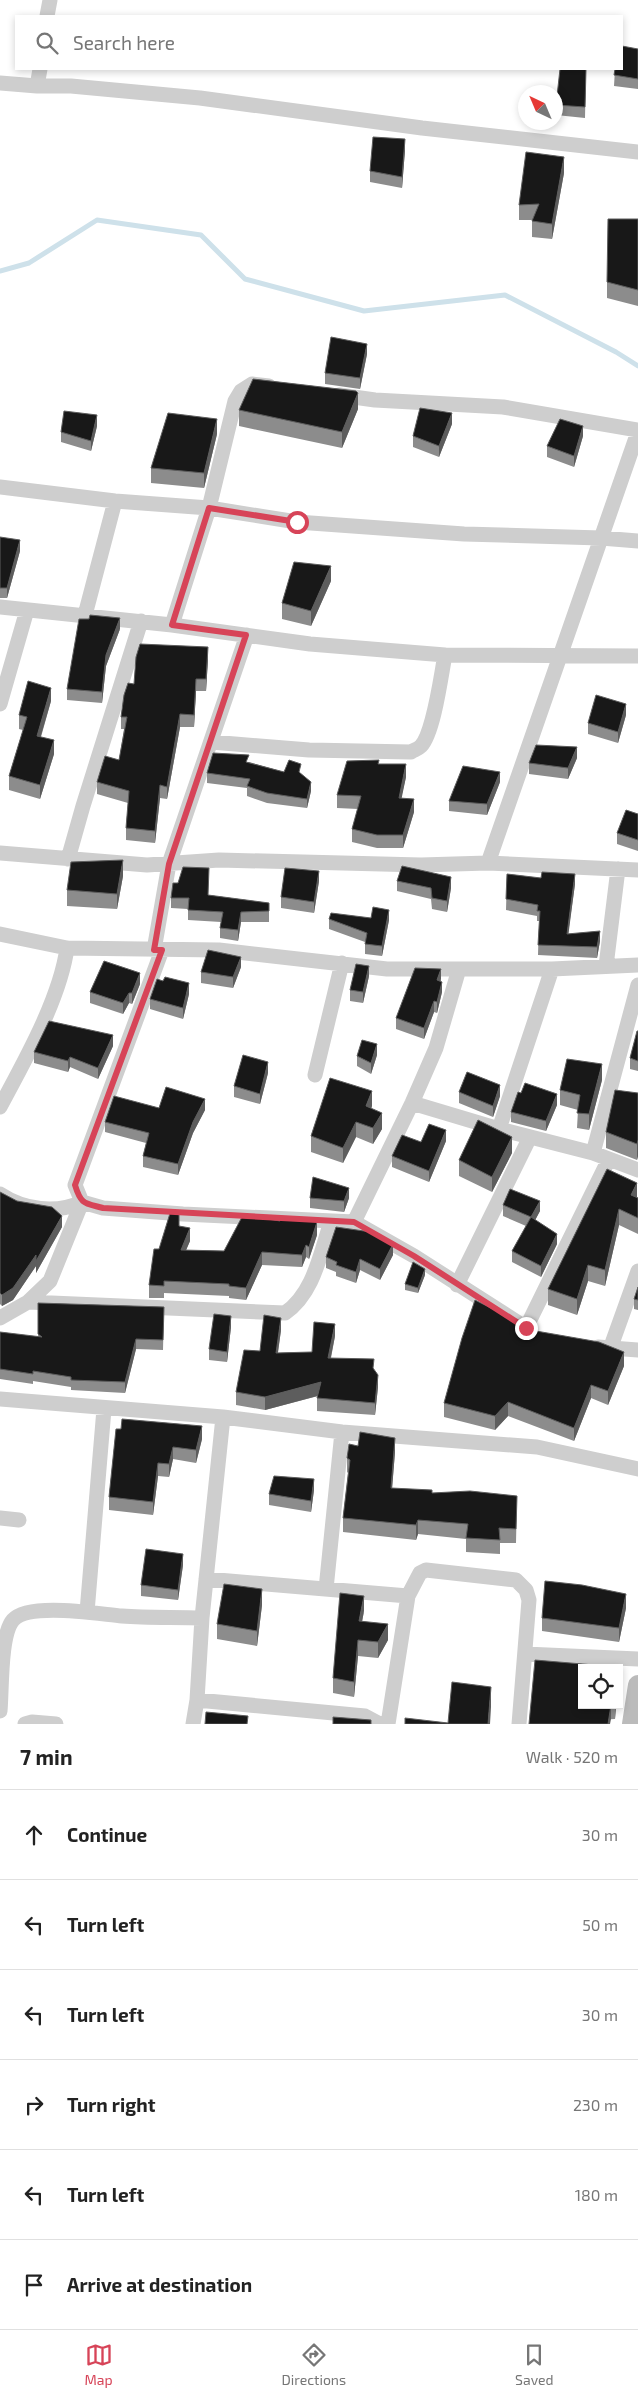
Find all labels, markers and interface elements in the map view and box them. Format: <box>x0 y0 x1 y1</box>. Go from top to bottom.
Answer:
search box <box>15 15 623 70</box>
icon: search <box>33 29 61 57</box>
text: Search here <box>73 31 175 54</box>
north arrow <box>518 85 563 130</box>
route start <box>286 511 309 534</box>
route end <box>515 1317 538 1340</box>
map controls <box>578 1664 623 1709</box>
button: locate <box>578 1664 623 1709</box>
text: 7 min <box>20 1744 73 1769</box>
text: Walk · 520 m <box>526 1747 618 1766</box>
icon: ahead <box>20 1821 48 1849</box>
text: Continue <box>67 1823 147 1846</box>
text: 30 m <box>582 1825 618 1844</box>
icon: left <box>20 1911 48 1939</box>
text: Turn left <box>67 1913 144 1936</box>
text: 50 m <box>582 1915 618 1934</box>
icon: left <box>20 2001 48 2029</box>
text: Turn left <box>67 2003 144 2026</box>
text: 30 m <box>582 2005 618 2024</box>
icon: right <box>20 2091 48 2119</box>
text: Turn right <box>67 2093 155 2116</box>
text: 230 m <box>573 2095 618 2114</box>
icon: left <box>20 2181 48 2209</box>
text: Turn left <box>67 2183 144 2206</box>
text: 180 m <box>575 2185 618 2204</box>
icon: arrive <box>20 2271 48 2299</box>
text: Arrive at destination <box>67 2273 252 2296</box>
tab: Map <box>84 2341 113 2388</box>
tab: Directions <box>282 2341 346 2388</box>
tab: Saved <box>515 2341 554 2388</box>

